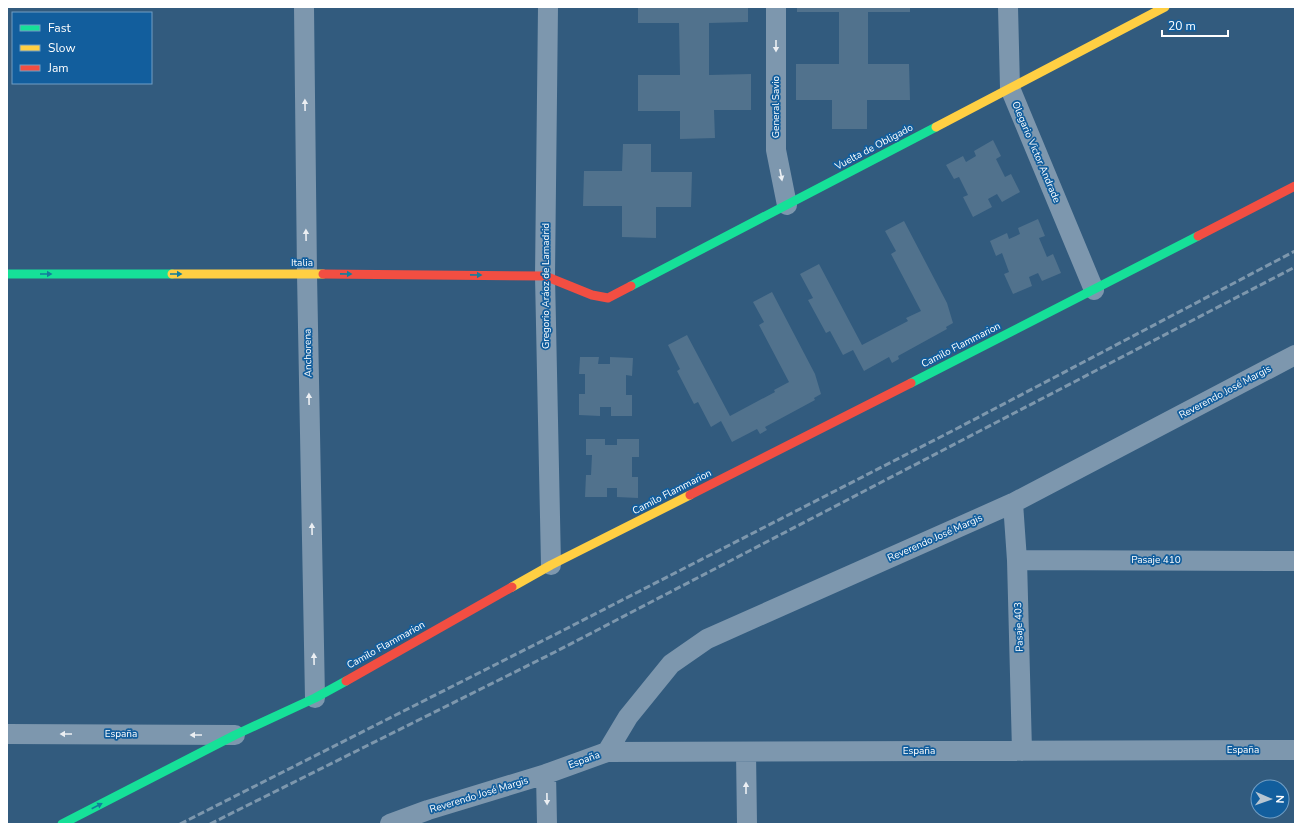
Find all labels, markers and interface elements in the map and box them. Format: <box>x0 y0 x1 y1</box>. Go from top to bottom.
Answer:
legend <box>12 12 152 84</box>
scale bar <box>1162 12 1228 38</box>
text: 20 m <box>1168 18 1196 34</box>
text: Fast <box>48 20 71 36</box>
text: Slow <box>48 40 76 56</box>
one-way arrow <box>773 40 779 53</box>
text: Jam <box>47 60 69 76</box>
street label: General Savio <box>769 75 783 138</box>
one-way arrow <box>302 98 308 111</box>
street label: Olegario Victor Andrade <box>1008 99 1064 205</box>
street label: Vuelta de Obligado <box>832 120 916 174</box>
one-way arrow <box>779 169 785 182</box>
street label: Gregorio Aráoz de Lamadrid <box>539 223 553 349</box>
one-way arrow <box>303 228 309 241</box>
street label: Italia <box>291 256 313 270</box>
one-way arrow <box>40 271 53 277</box>
one-way arrow <box>170 271 183 277</box>
one-way arrow <box>340 271 353 277</box>
one-way arrow <box>470 272 483 278</box>
street label: Camilo Flammarion <box>919 319 1003 371</box>
street label: Anchorena <box>301 329 315 377</box>
street label: Reverendo José Margis <box>1176 362 1274 422</box>
one-way arrow <box>306 392 312 405</box>
street label: Camilo Flammarion <box>630 466 714 518</box>
street label: Reverendo José Margis <box>885 511 985 565</box>
one-way arrow <box>309 522 315 535</box>
street label: Pasaje 410 <box>1131 553 1181 567</box>
street label: Pasaje 403 <box>1011 602 1027 652</box>
street label: Camilo Flammarion <box>345 618 427 672</box>
one-way arrow <box>311 652 317 665</box>
street label: España <box>105 727 137 741</box>
one-way arrow <box>59 731 72 737</box>
one-way arrow <box>189 732 202 738</box>
street label: España <box>1227 743 1259 757</box>
street label: España <box>903 744 935 758</box>
street label: España <box>566 748 602 772</box>
street label: Reverendo José Margis <box>428 773 530 817</box>
north arrow <box>1250 779 1290 819</box>
one-way arrow <box>743 781 749 794</box>
one-way arrow <box>544 793 550 806</box>
text: N <box>1272 795 1287 804</box>
one-way arrow <box>91 803 103 809</box>

